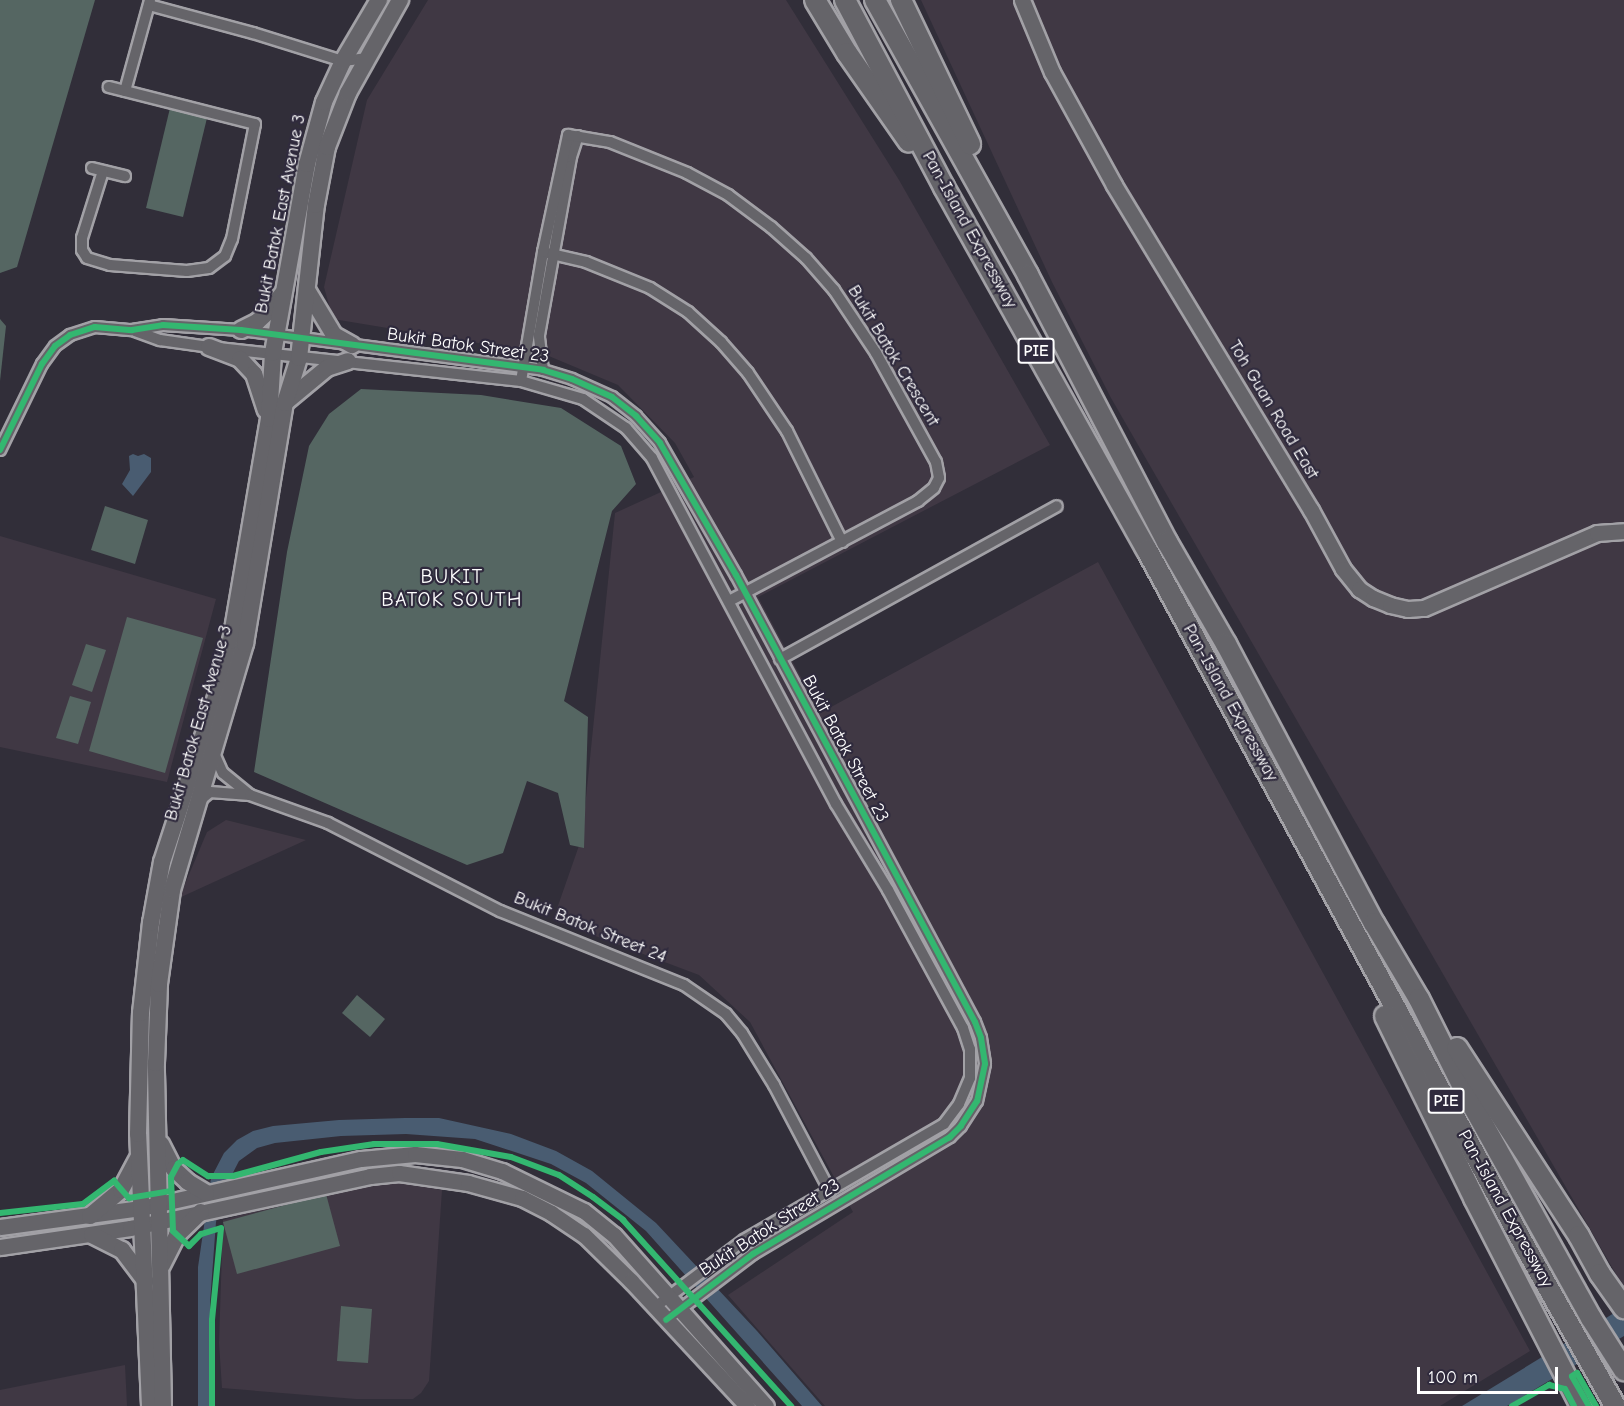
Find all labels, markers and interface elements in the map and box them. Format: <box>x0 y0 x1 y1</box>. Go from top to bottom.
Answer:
street label: Bukit Batok East Avenue 3 <box>251 113 311 315</box>
street label: Pan-Island Expressway <box>917 148 1021 312</box>
street label: Bukit Batok Crescent <box>842 282 944 430</box>
street label: Bukit Batok Street 23 <box>386 324 550 368</box>
street label: Toh Guan Road East <box>1223 337 1323 483</box>
road number: PIE <box>1016 338 1056 364</box>
district label: BUKIT BATOK SOUTH <box>381 565 523 612</box>
street label: Pan-Island Expressway <box>1178 621 1282 785</box>
street label: Bukit Batok East Avenue 3 <box>161 623 237 823</box>
street label: Bukit Batok Street 23 <box>797 672 893 826</box>
street label: Bukit Batok Street 24 <box>511 888 669 968</box>
road number: PIE <box>1426 1088 1466 1114</box>
street label: Pan-Island Expressway <box>1453 1127 1557 1291</box>
street label: Bukit Batok Street 23 <box>696 1174 844 1282</box>
scale bar <box>1420 1355 1561 1393</box>
text: 100 m <box>1428 1367 1478 1388</box>

